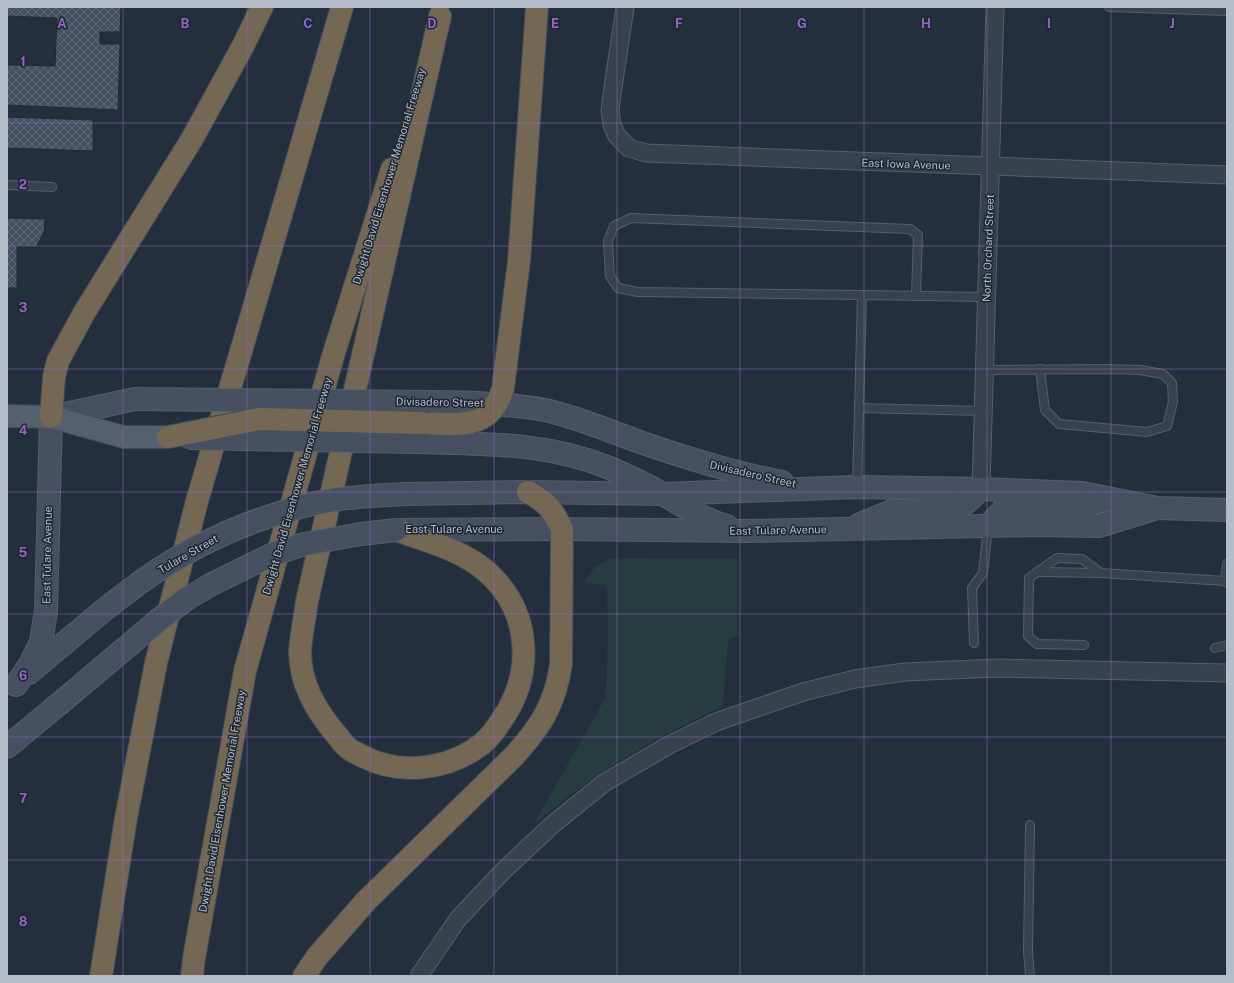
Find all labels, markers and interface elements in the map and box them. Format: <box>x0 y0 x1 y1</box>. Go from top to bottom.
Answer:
text: A <box>57 16 67 31</box>
text: B <box>181 16 190 31</box>
text: C <box>303 16 313 31</box>
text: D <box>427 16 437 31</box>
text: E <box>551 16 559 31</box>
text: F <box>675 16 683 31</box>
text: G <box>797 16 807 31</box>
text: H <box>921 16 931 31</box>
text: I <box>1047 16 1051 31</box>
text: J <box>1169 16 1175 31</box>
text: 1 <box>20 54 26 69</box>
street label: Dwight David Eisenhower Memorial Freeway <box>350 66 428 286</box>
street label: East Iowa Avenue <box>861 156 951 172</box>
text: 2 <box>19 177 27 192</box>
street label: North Orchard Street <box>980 194 996 302</box>
text: 3 <box>19 300 28 315</box>
street label: Dwight David Eisenhower Memorial Freeway <box>260 376 334 596</box>
street label: Divisadero Street <box>396 395 484 409</box>
text: 4 <box>19 423 28 438</box>
street label: Divisadero Street <box>709 458 797 490</box>
street label: East Tulare Avenue <box>40 506 54 604</box>
street label: East Tulare Avenue <box>405 523 503 535</box>
street label: East Tulare Avenue <box>729 523 827 537</box>
street label: Tulare Street <box>156 532 220 576</box>
text: 5 <box>19 545 28 560</box>
text: 6 <box>19 668 28 683</box>
street label: Dwight David Eisenhower Memorial Freeway <box>196 689 248 913</box>
text: 7 <box>19 791 27 806</box>
text: 8 <box>19 914 28 929</box>

